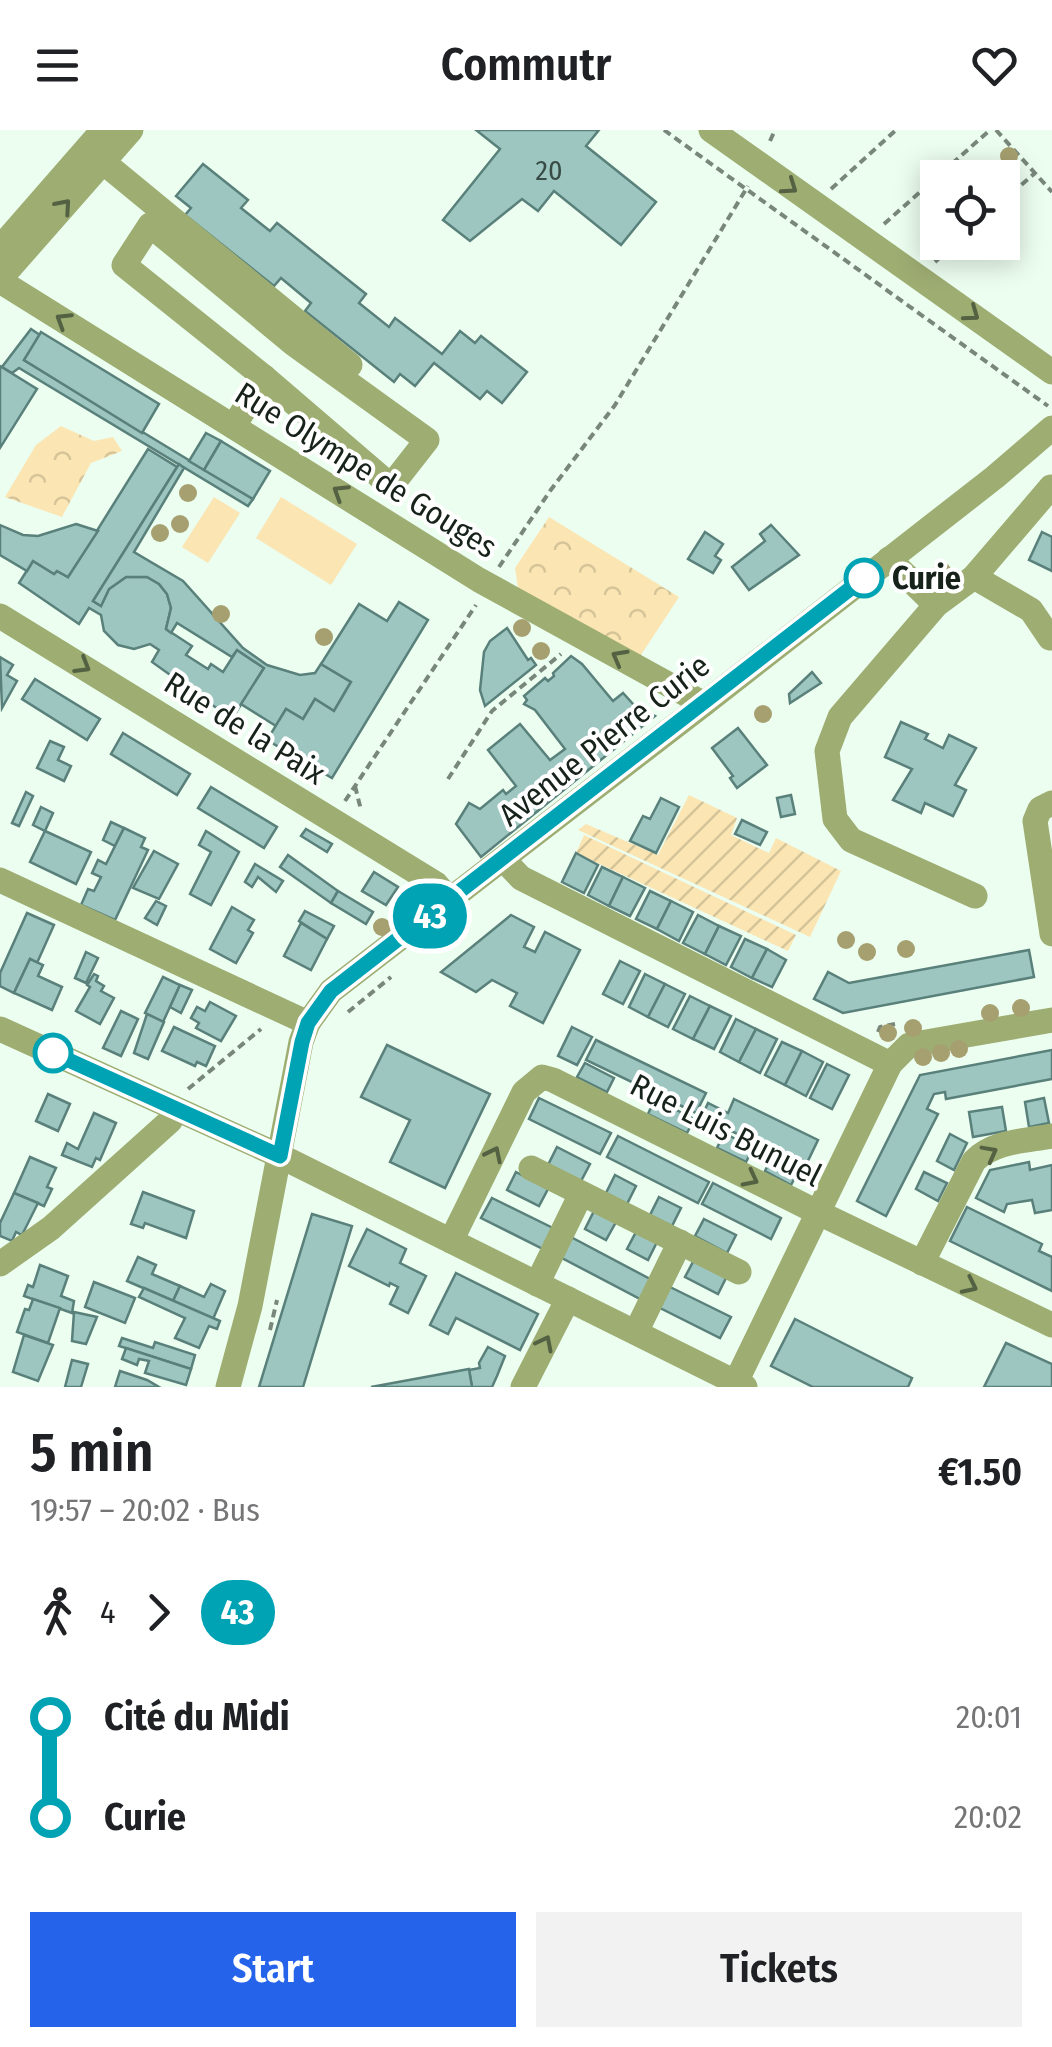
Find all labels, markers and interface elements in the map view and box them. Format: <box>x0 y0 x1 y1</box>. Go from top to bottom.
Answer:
icon: menu <box>30 38 85 93</box>
text: Commutr <box>441 38 611 92</box>
icon: heart <box>967 38 1022 93</box>
house number: 20 <box>536 154 562 187</box>
map controls <box>920 160 1020 260</box>
button: locate <box>920 160 1020 260</box>
one-way arrow <box>779 175 798 193</box>
one-way arrow <box>53 199 71 218</box>
one-way arrow <box>961 302 980 321</box>
one-way arrow <box>56 314 74 333</box>
street label: Rue Olympe de Gouges <box>228 374 504 566</box>
one-way arrow <box>332 485 350 504</box>
marker: Curie <box>845 559 883 597</box>
place label: Curie <box>892 559 961 597</box>
street label: Avenue Pierre Curie <box>491 646 717 834</box>
one-way arrow <box>612 650 630 670</box>
one-way arrow <box>72 654 90 673</box>
street label: Rue de la Paix <box>158 664 332 792</box>
line badge: 43 <box>385 884 475 948</box>
text: 43 <box>413 895 447 937</box>
unlabelled marker <box>34 1034 72 1072</box>
street label: Rue Luis Bunuel <box>624 1066 828 1194</box>
one-way arrow <box>979 1145 997 1165</box>
one-way arrow <box>482 1146 501 1164</box>
one-way arrow <box>741 1167 759 1186</box>
one-way arrow <box>959 1273 977 1293</box>
one-way arrow <box>533 1335 552 1353</box>
text: 5 min <box>30 1420 153 1486</box>
text: €1.50 <box>938 1449 1022 1495</box>
text: 19:57 – 20:02 · Bus <box>30 1491 260 1529</box>
icon: walk <box>30 1585 85 1640</box>
icon: forward <box>131 1585 186 1640</box>
text: 43 <box>221 1591 255 1633</box>
text: 4 <box>100 1593 116 1631</box>
text: Cité du Midi <box>104 1694 290 1740</box>
text: 20:01 <box>956 1698 1022 1736</box>
text: Curie <box>104 1794 186 1840</box>
text: 20:02 <box>954 1798 1022 1836</box>
button: Start <box>30 1912 516 2027</box>
button: Tickets <box>536 1912 1022 2027</box>

